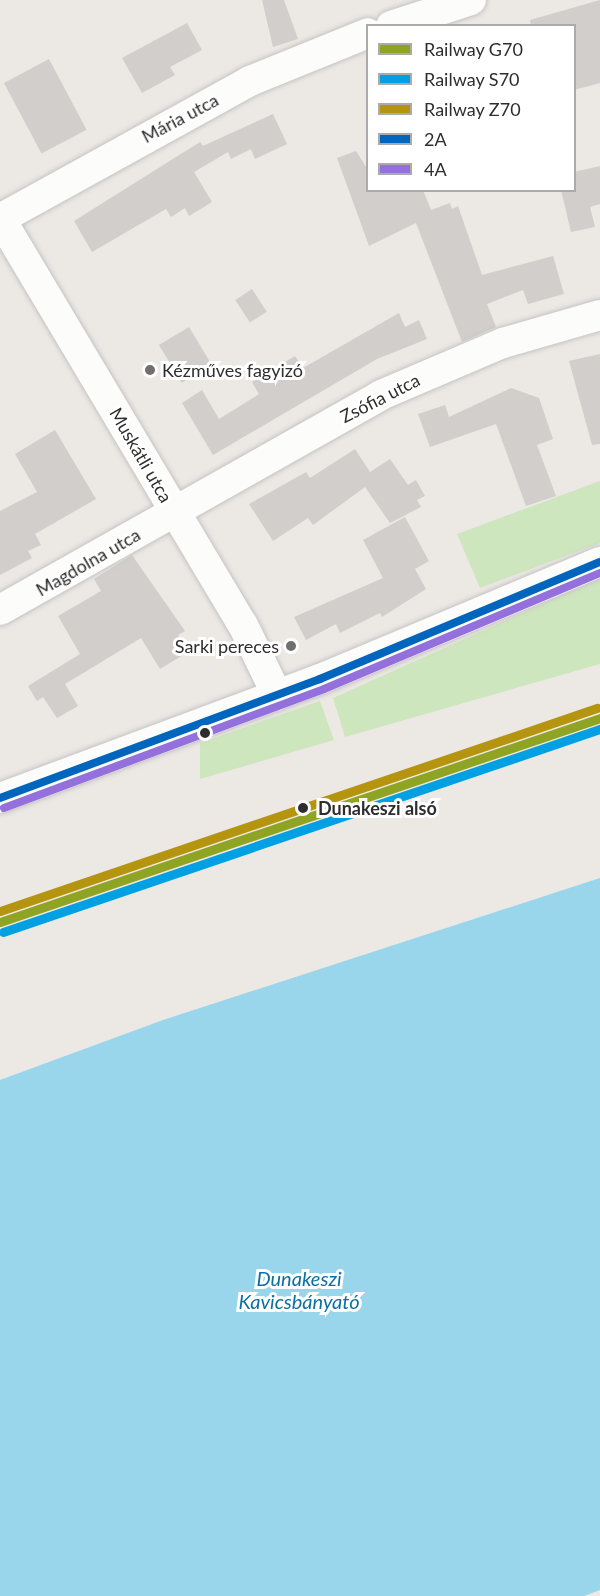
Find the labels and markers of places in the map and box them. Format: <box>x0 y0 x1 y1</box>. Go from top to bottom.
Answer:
place label: Kézműves fagyizó <box>162 359 303 381</box>
marker: Kézműves fagyizó <box>143 363 157 377</box>
place label: Sarki pereces <box>175 635 279 657</box>
marker: Sarki pereces <box>284 639 298 653</box>
unlabelled marker <box>199 727 211 739</box>
place label: Dunakeszi alsó <box>318 797 437 819</box>
marker: Dunakeszi alsó <box>293 798 313 818</box>

